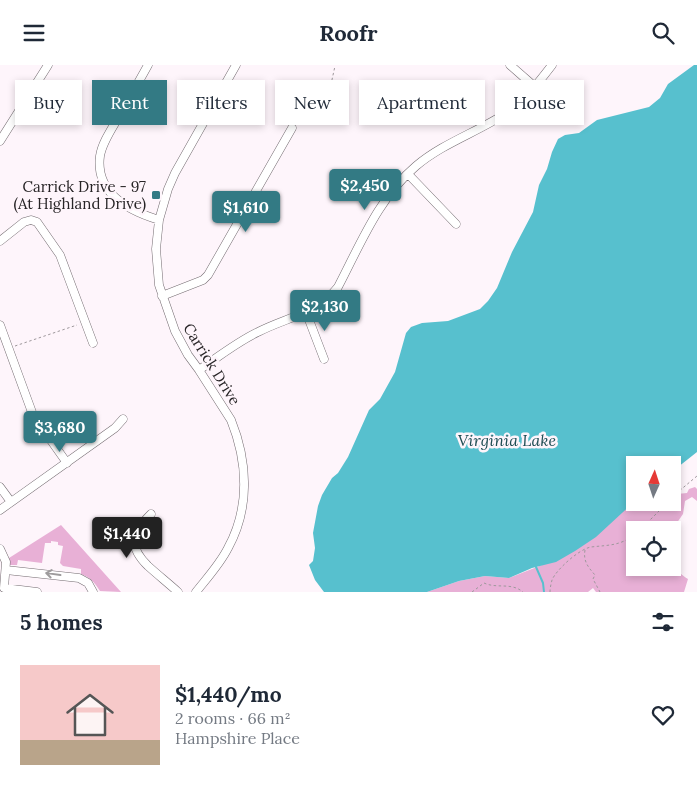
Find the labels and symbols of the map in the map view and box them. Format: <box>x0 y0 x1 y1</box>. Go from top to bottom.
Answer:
pin: $2,450 <box>324 169 406 211</box>
place label: Carrick Drive - 97 (At Highland Drive) <box>14 177 146 214</box>
marker: Carrick Drive - 97 (At Highland Drive) <box>150 189 162 201</box>
pin: $1,610 <box>205 191 287 233</box>
pin: $2,130 <box>284 289 366 332</box>
street label: Carrick Drive <box>179 320 245 408</box>
pin: $3,680 <box>19 411 101 453</box>
water label: Virginia Lake <box>458 430 557 450</box>
north arrow <box>626 456 681 511</box>
pin: $1,440 <box>86 517 168 559</box>
one-way arrow <box>45 569 61 579</box>

